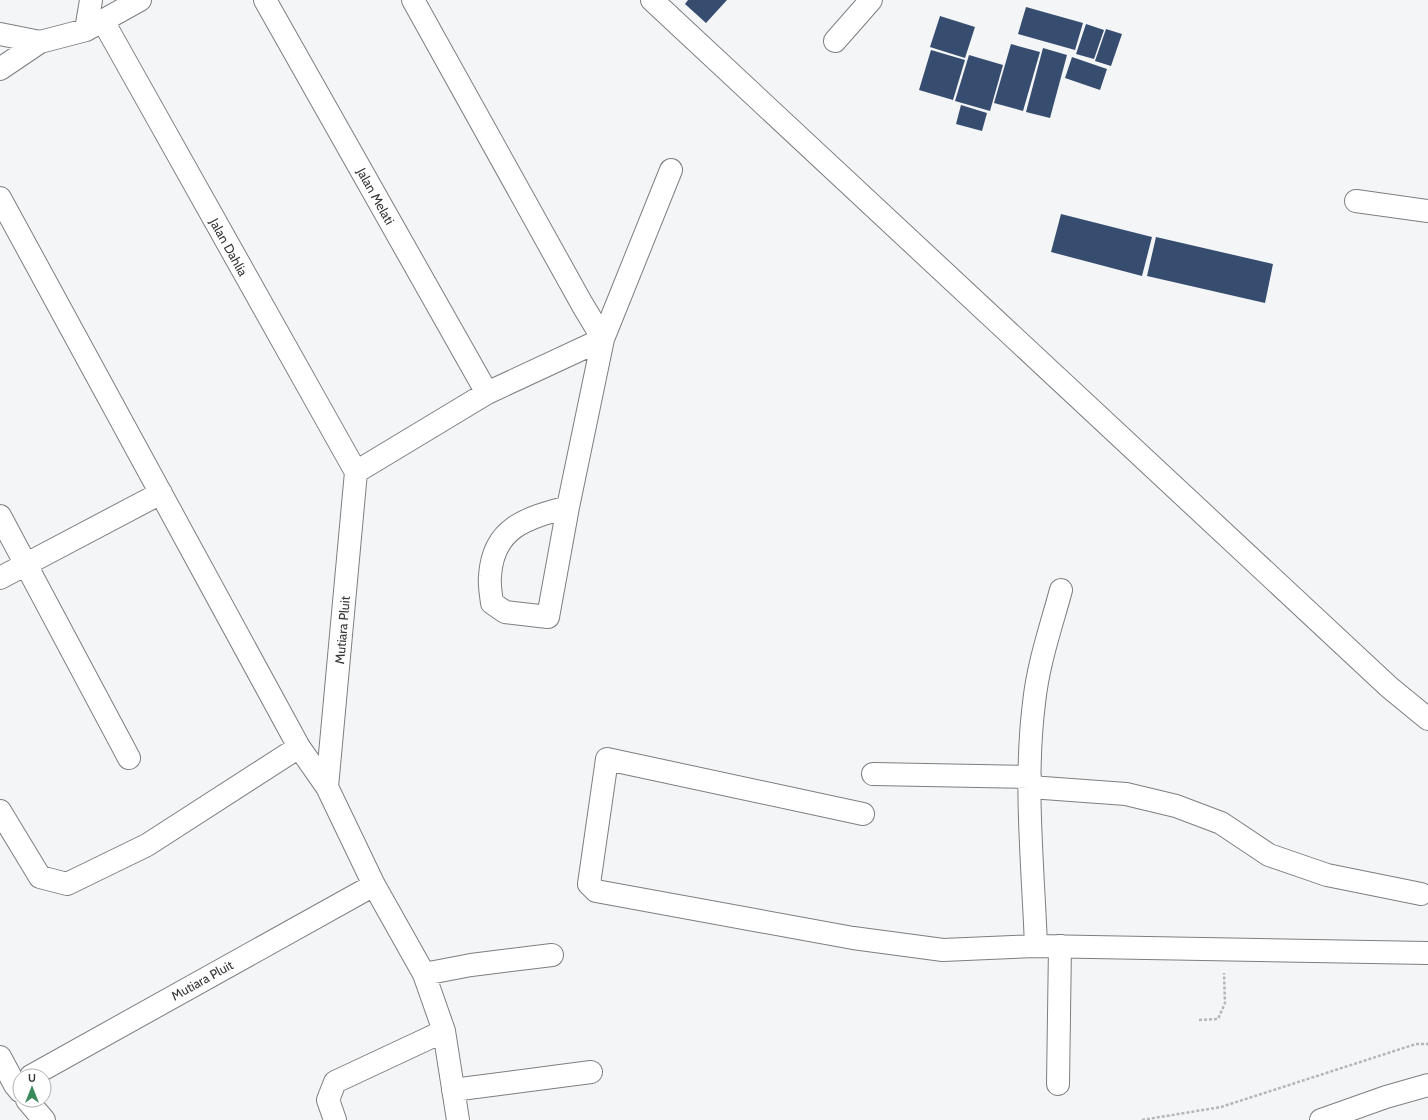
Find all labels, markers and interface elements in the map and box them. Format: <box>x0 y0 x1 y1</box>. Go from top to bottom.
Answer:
street label: Jalan Melati <box>353 164 398 227</box>
street label: Jalan Dahlia <box>206 214 252 279</box>
street label: Mutiara Pluit <box>331 595 353 665</box>
street label: Mutiara Pluit <box>168 956 236 1004</box>
north arrow <box>12 1068 52 1108</box>
text: U <box>28 1071 36 1085</box>

